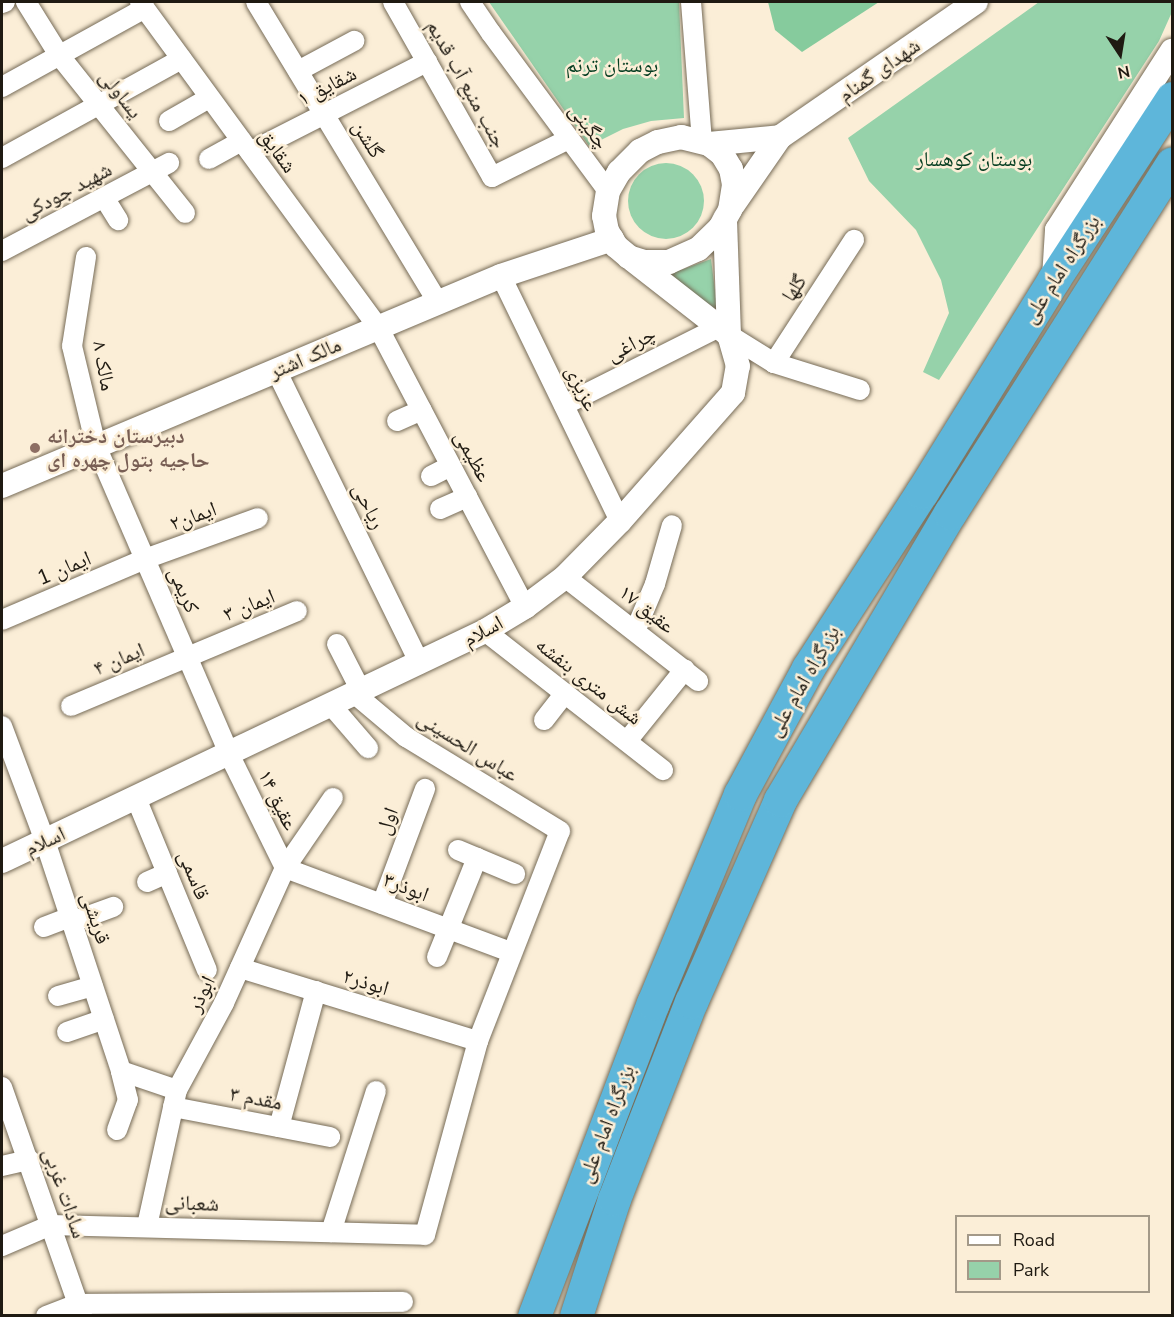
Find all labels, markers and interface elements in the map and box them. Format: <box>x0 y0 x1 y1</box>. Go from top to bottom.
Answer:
street label: جنب منبع آب قدیم <box>421 15 513 153</box>
north arrow <box>1090 24 1150 84</box>
street label: شهدای گمنام <box>833 33 925 107</box>
park label: بوستان ترنم <box>566 52 658 78</box>
text: N <box>1116 60 1132 84</box>
street label: شقایق ۱ <box>293 61 361 111</box>
street label: یساولی <box>94 65 148 123</box>
street label: چگینی <box>564 98 614 154</box>
street label: گلشن <box>347 115 389 163</box>
street label: شقایق <box>254 124 302 178</box>
park label: بوستان کوهسار <box>916 146 1032 172</box>
street label: شهید جودکی <box>16 156 116 226</box>
street label: بزرگراه امام علی <box>1017 210 1105 328</box>
street label: گلها <box>776 270 812 306</box>
street label: چراغی <box>602 321 660 367</box>
street label: مالک اشتر <box>265 332 345 384</box>
street label: مالک ۸ <box>87 339 121 393</box>
street label: عزیزی <box>560 361 604 415</box>
place label: دبیرستان دخترانه حاجیه بتول چهره ای <box>47 423 210 473</box>
street label: عظیمی <box>449 426 497 486</box>
marker: دبیرستان دخترانه حاجیه بتول چهره ای <box>28 441 42 455</box>
street label: ریاحی <box>347 479 391 533</box>
street label: ایمان۲ <box>166 496 220 536</box>
street label: ایمان 1 <box>33 545 95 591</box>
street label: کریمی <box>163 563 205 617</box>
street label: عقیق ۱۷ <box>614 579 680 639</box>
street label: ایمان ۳ <box>220 583 278 627</box>
street label: اسلام <box>459 610 507 652</box>
street label: بزرگراه امام علی <box>761 621 845 741</box>
street label: شش متری بنفشه <box>531 632 647 730</box>
street label: ایمان ۴ <box>90 637 148 681</box>
street label: عباس الحسینی <box>413 705 523 787</box>
street label: عقیق ۱۴ <box>253 766 303 834</box>
street label: اول <box>370 804 404 838</box>
street label: اسلام <box>21 821 69 861</box>
street label: قاسمی <box>173 847 215 903</box>
street label: ابوذر۳ <box>380 867 432 907</box>
street label: قریشی <box>76 889 116 947</box>
street label: ابوذر۲ <box>340 963 392 1001</box>
street label: ابوذر <box>181 972 221 1016</box>
street label: بزرگراه امام علی <box>572 1061 640 1187</box>
street label: مقدم ۳ <box>228 1081 284 1115</box>
street label: سادات غربی <box>38 1145 92 1241</box>
street label: شعبانی <box>164 1189 220 1217</box>
legend <box>955 1215 1150 1293</box>
text: Road <box>1013 1228 1055 1252</box>
text: Park <box>1013 1258 1049 1282</box>

